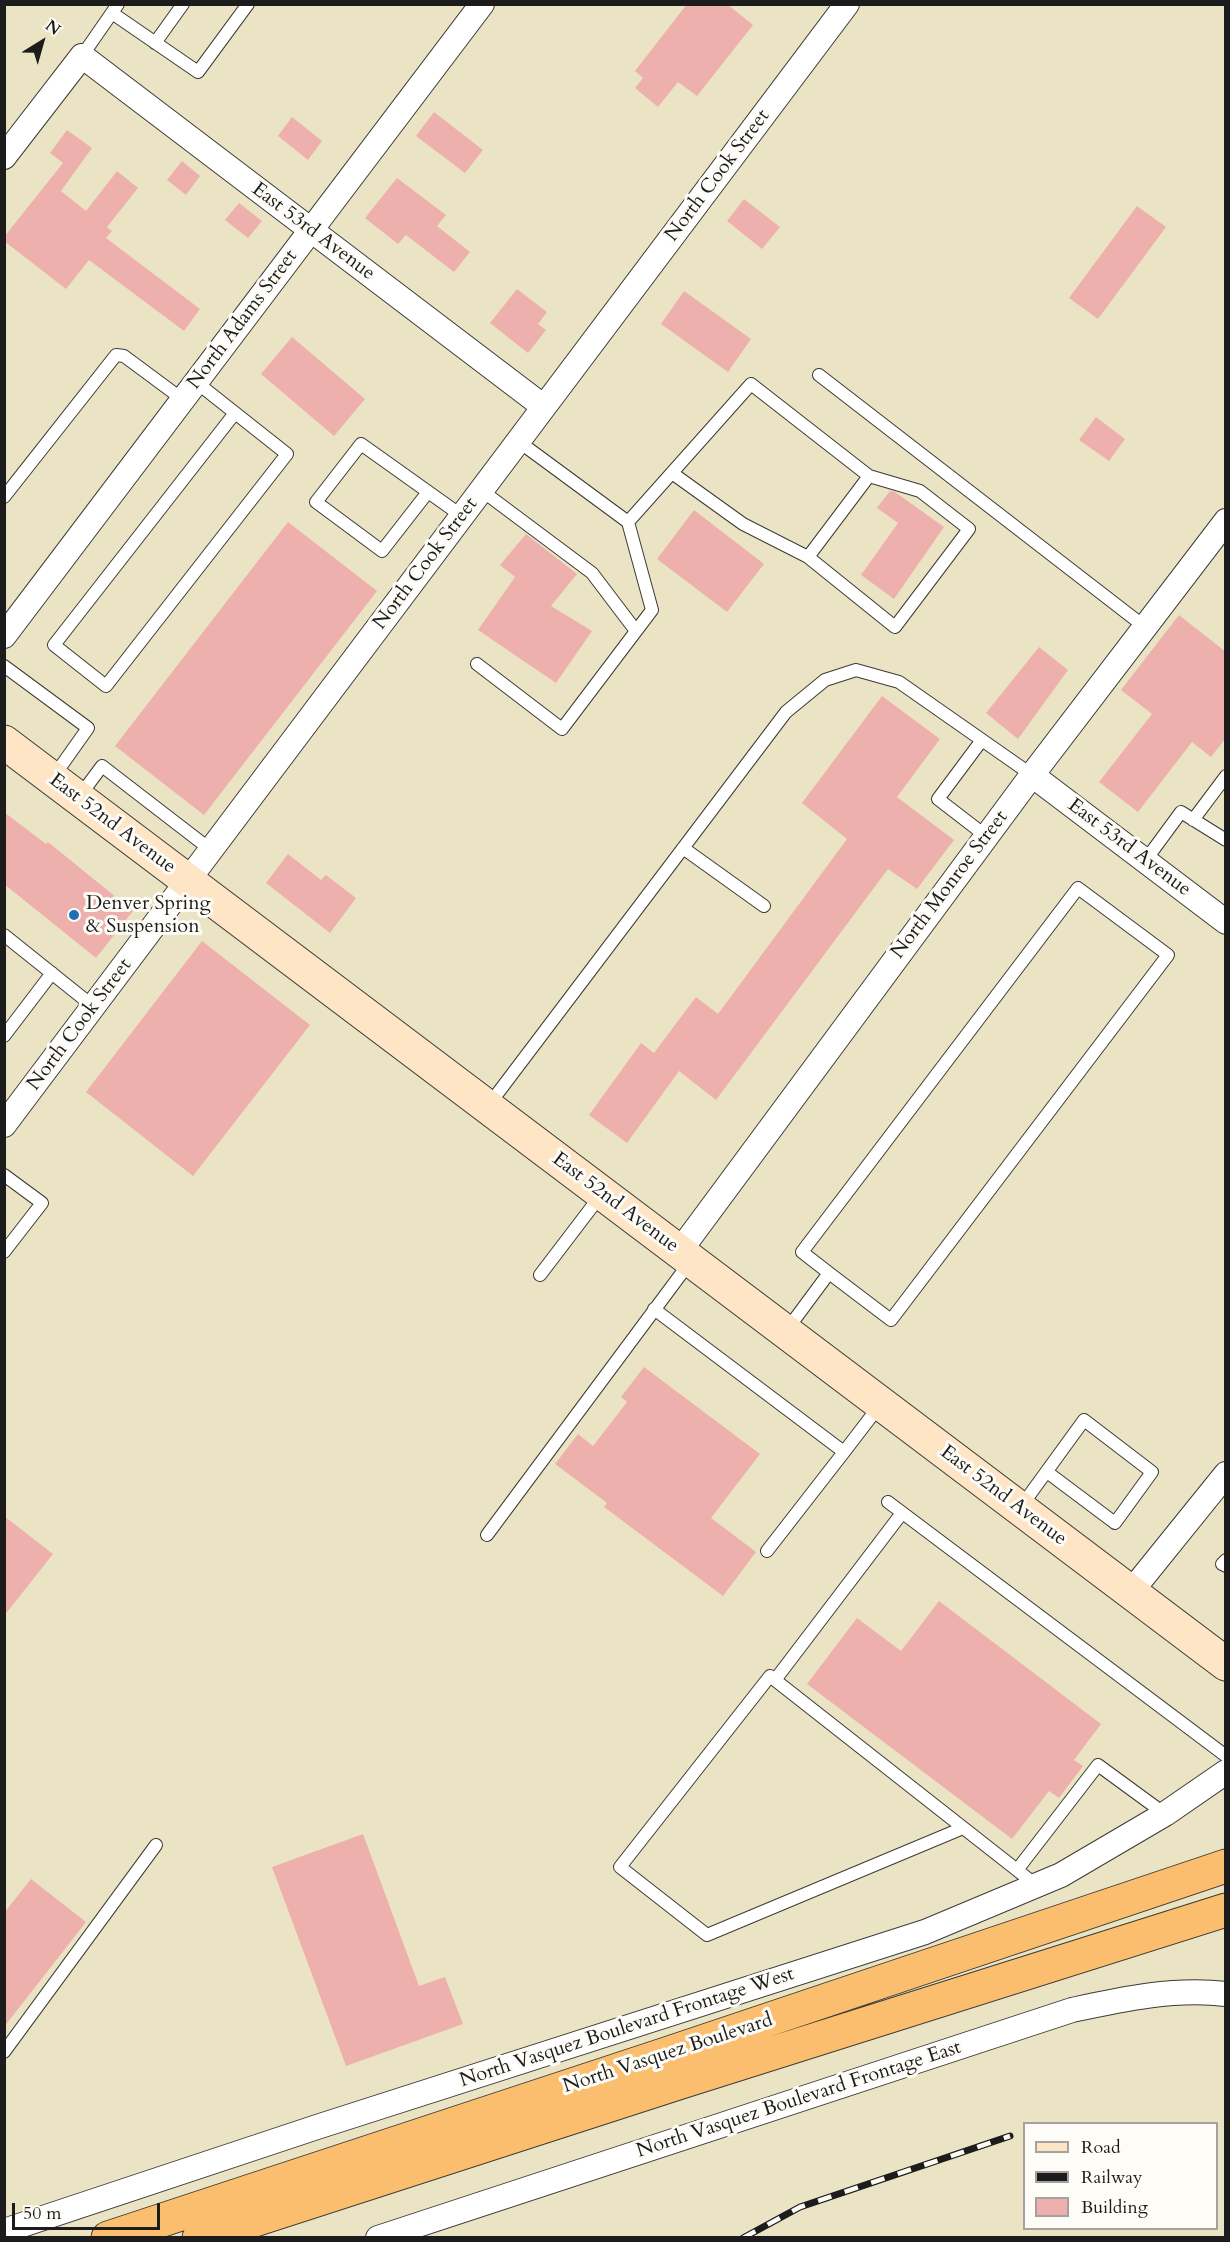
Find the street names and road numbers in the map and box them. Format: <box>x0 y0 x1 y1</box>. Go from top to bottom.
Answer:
street label: North Cook Street <box>661 105 775 247</box>
street label: East 53rd Avenue <box>247 178 379 286</box>
street label: North Adams Street <box>183 246 303 394</box>
street label: North Cook Street <box>369 493 483 635</box>
street label: East 52nd Avenue <box>44 769 180 879</box>
street label: East 53rd Avenue <box>1063 794 1195 902</box>
street label: North Monroe Street <box>886 806 1014 964</box>
street label: North Cook Street <box>23 954 137 1096</box>
street label: East 52nd Avenue <box>547 1148 683 1258</box>
street label: East 52nd Avenue <box>935 1441 1071 1551</box>
street label: North Vasquez Boulevard Frontage West <box>457 1962 797 2094</box>
street label: North Vasquez Boulevard <box>560 2009 776 2099</box>
street label: North Vasquez Boulevard Frontage East <box>634 2036 964 2164</box>

